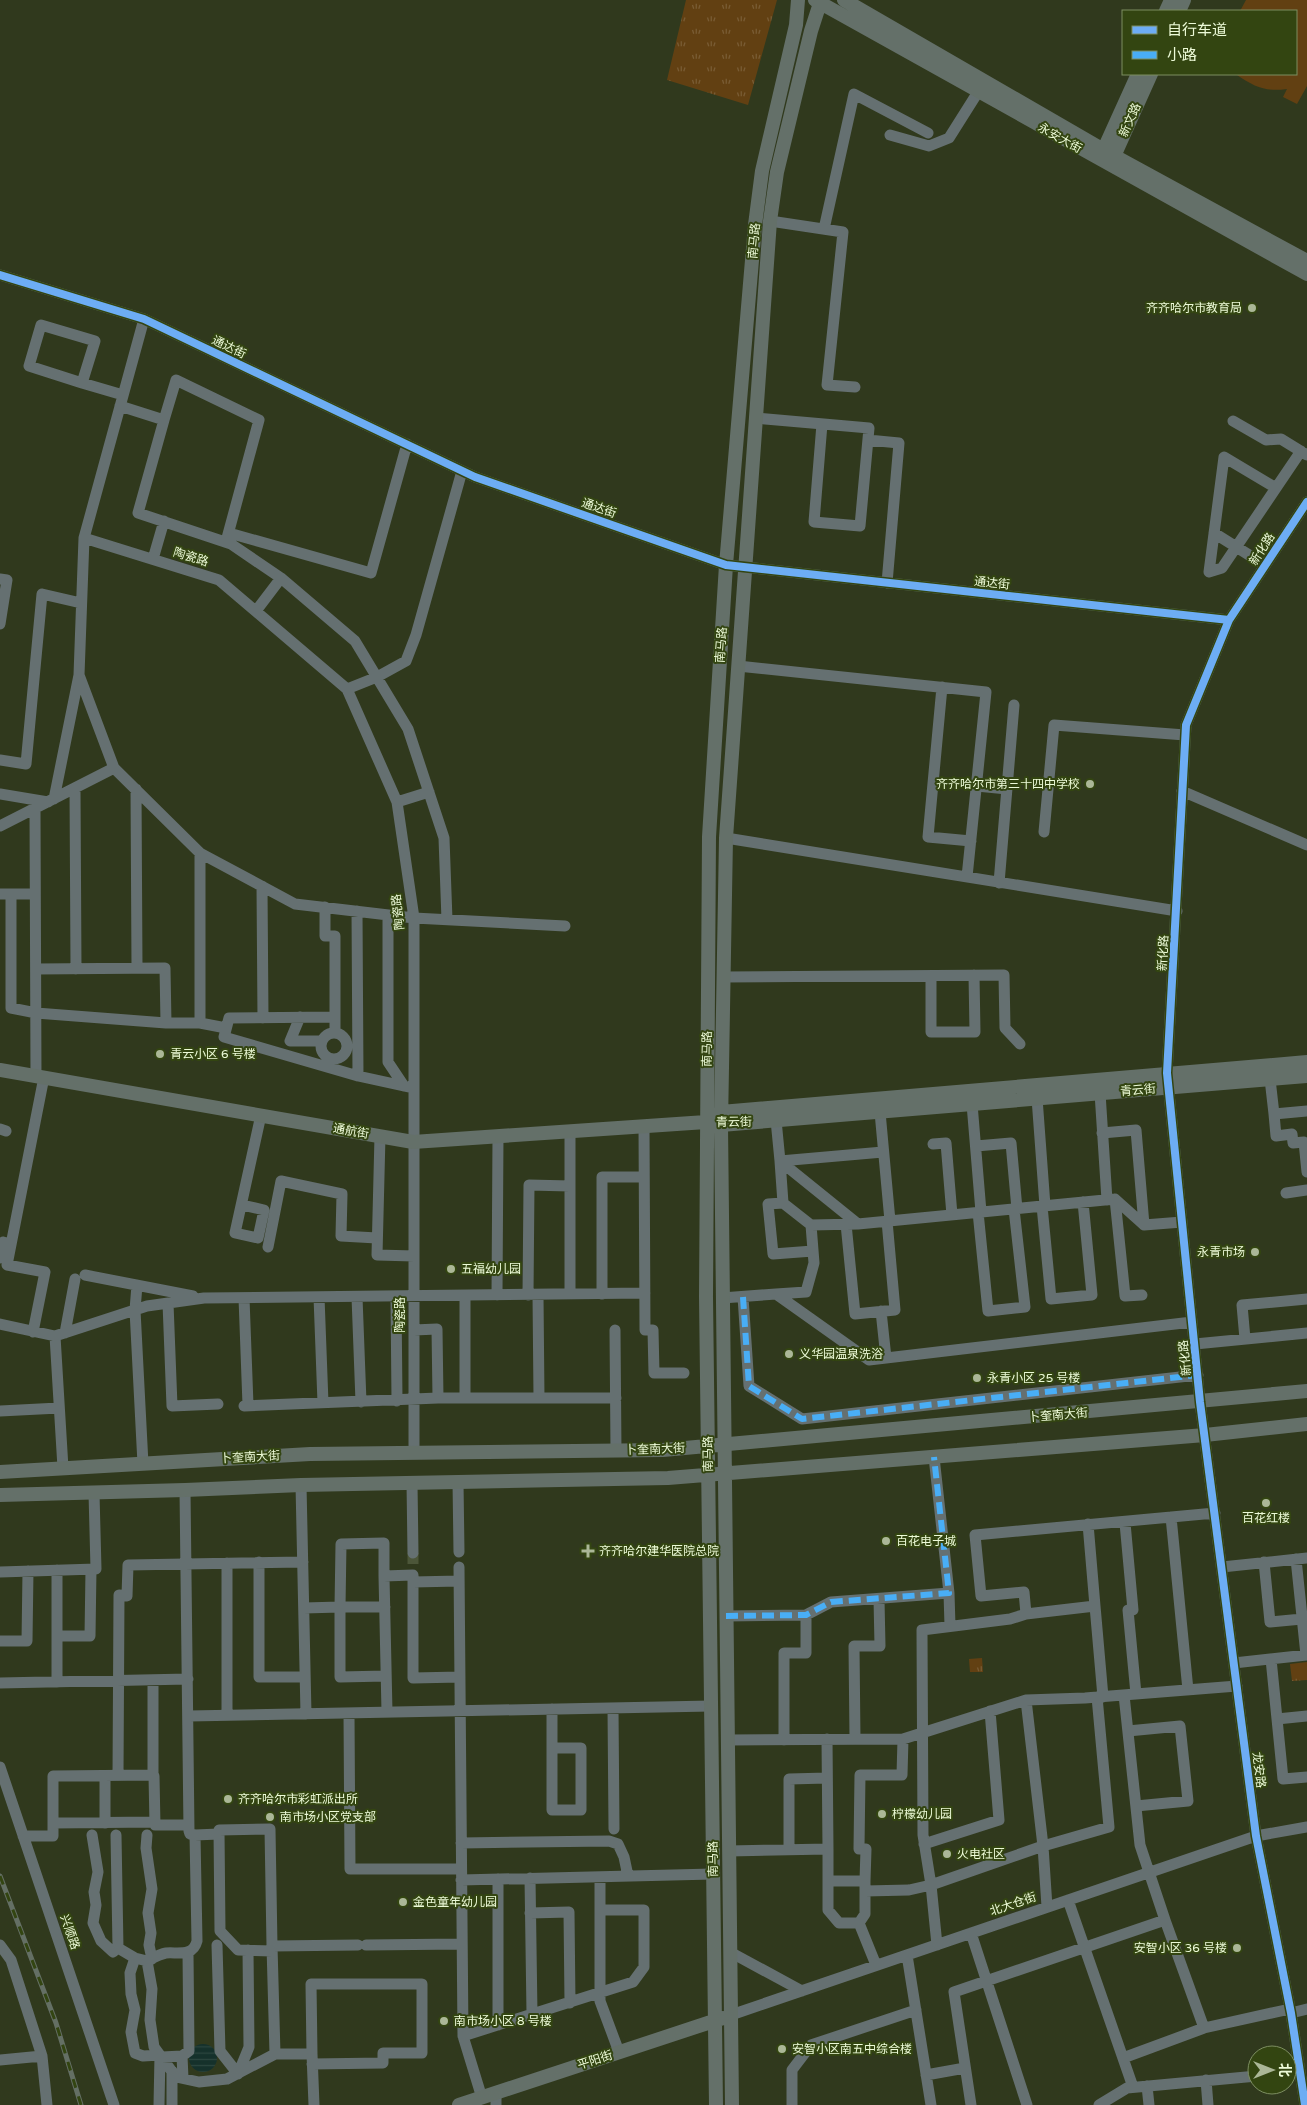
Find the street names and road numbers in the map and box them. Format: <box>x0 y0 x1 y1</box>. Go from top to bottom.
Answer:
street label: 新文路 <box>1116 101 1144 139</box>
street label: 永安大街 <box>1036 120 1084 156</box>
street label: 南马路 <box>745 222 763 260</box>
street label: 通达街 <box>210 333 248 361</box>
street label: 通达街 <box>580 496 618 520</box>
street label: 新化路 <box>1246 530 1278 568</box>
street label: 陶瓷路 <box>172 545 210 569</box>
street label: 通达街 <box>973 574 1011 592</box>
street label: 南马路 <box>713 627 729 663</box>
street label: 陶瓷路 <box>389 893 407 931</box>
street label: 新化路 <box>1155 935 1171 971</box>
street label: 南马路 <box>700 1031 714 1067</box>
street label: 青云街 <box>1119 1081 1157 1099</box>
street label: 青云街 <box>716 1115 752 1129</box>
street label: 通航街 <box>332 1121 370 1141</box>
street label: 陶瓷路 <box>393 1297 407 1333</box>
street label: 新化路 <box>1176 1339 1194 1377</box>
street label: 卜奎南大街 <box>1027 1405 1089 1425</box>
street label: 南马路 <box>701 1436 715 1472</box>
street label: 卜奎南大街 <box>625 1441 685 1457</box>
street label: 卜奎南大街 <box>220 1448 280 1466</box>
street label: 龙安路 <box>1250 1751 1268 1789</box>
street label: 南马路 <box>706 1841 720 1877</box>
street label: 北大仓街 <box>988 1890 1038 1918</box>
street label: 兴顺路 <box>58 1913 82 1951</box>
street label: 平阳街 <box>576 2048 614 2072</box>

